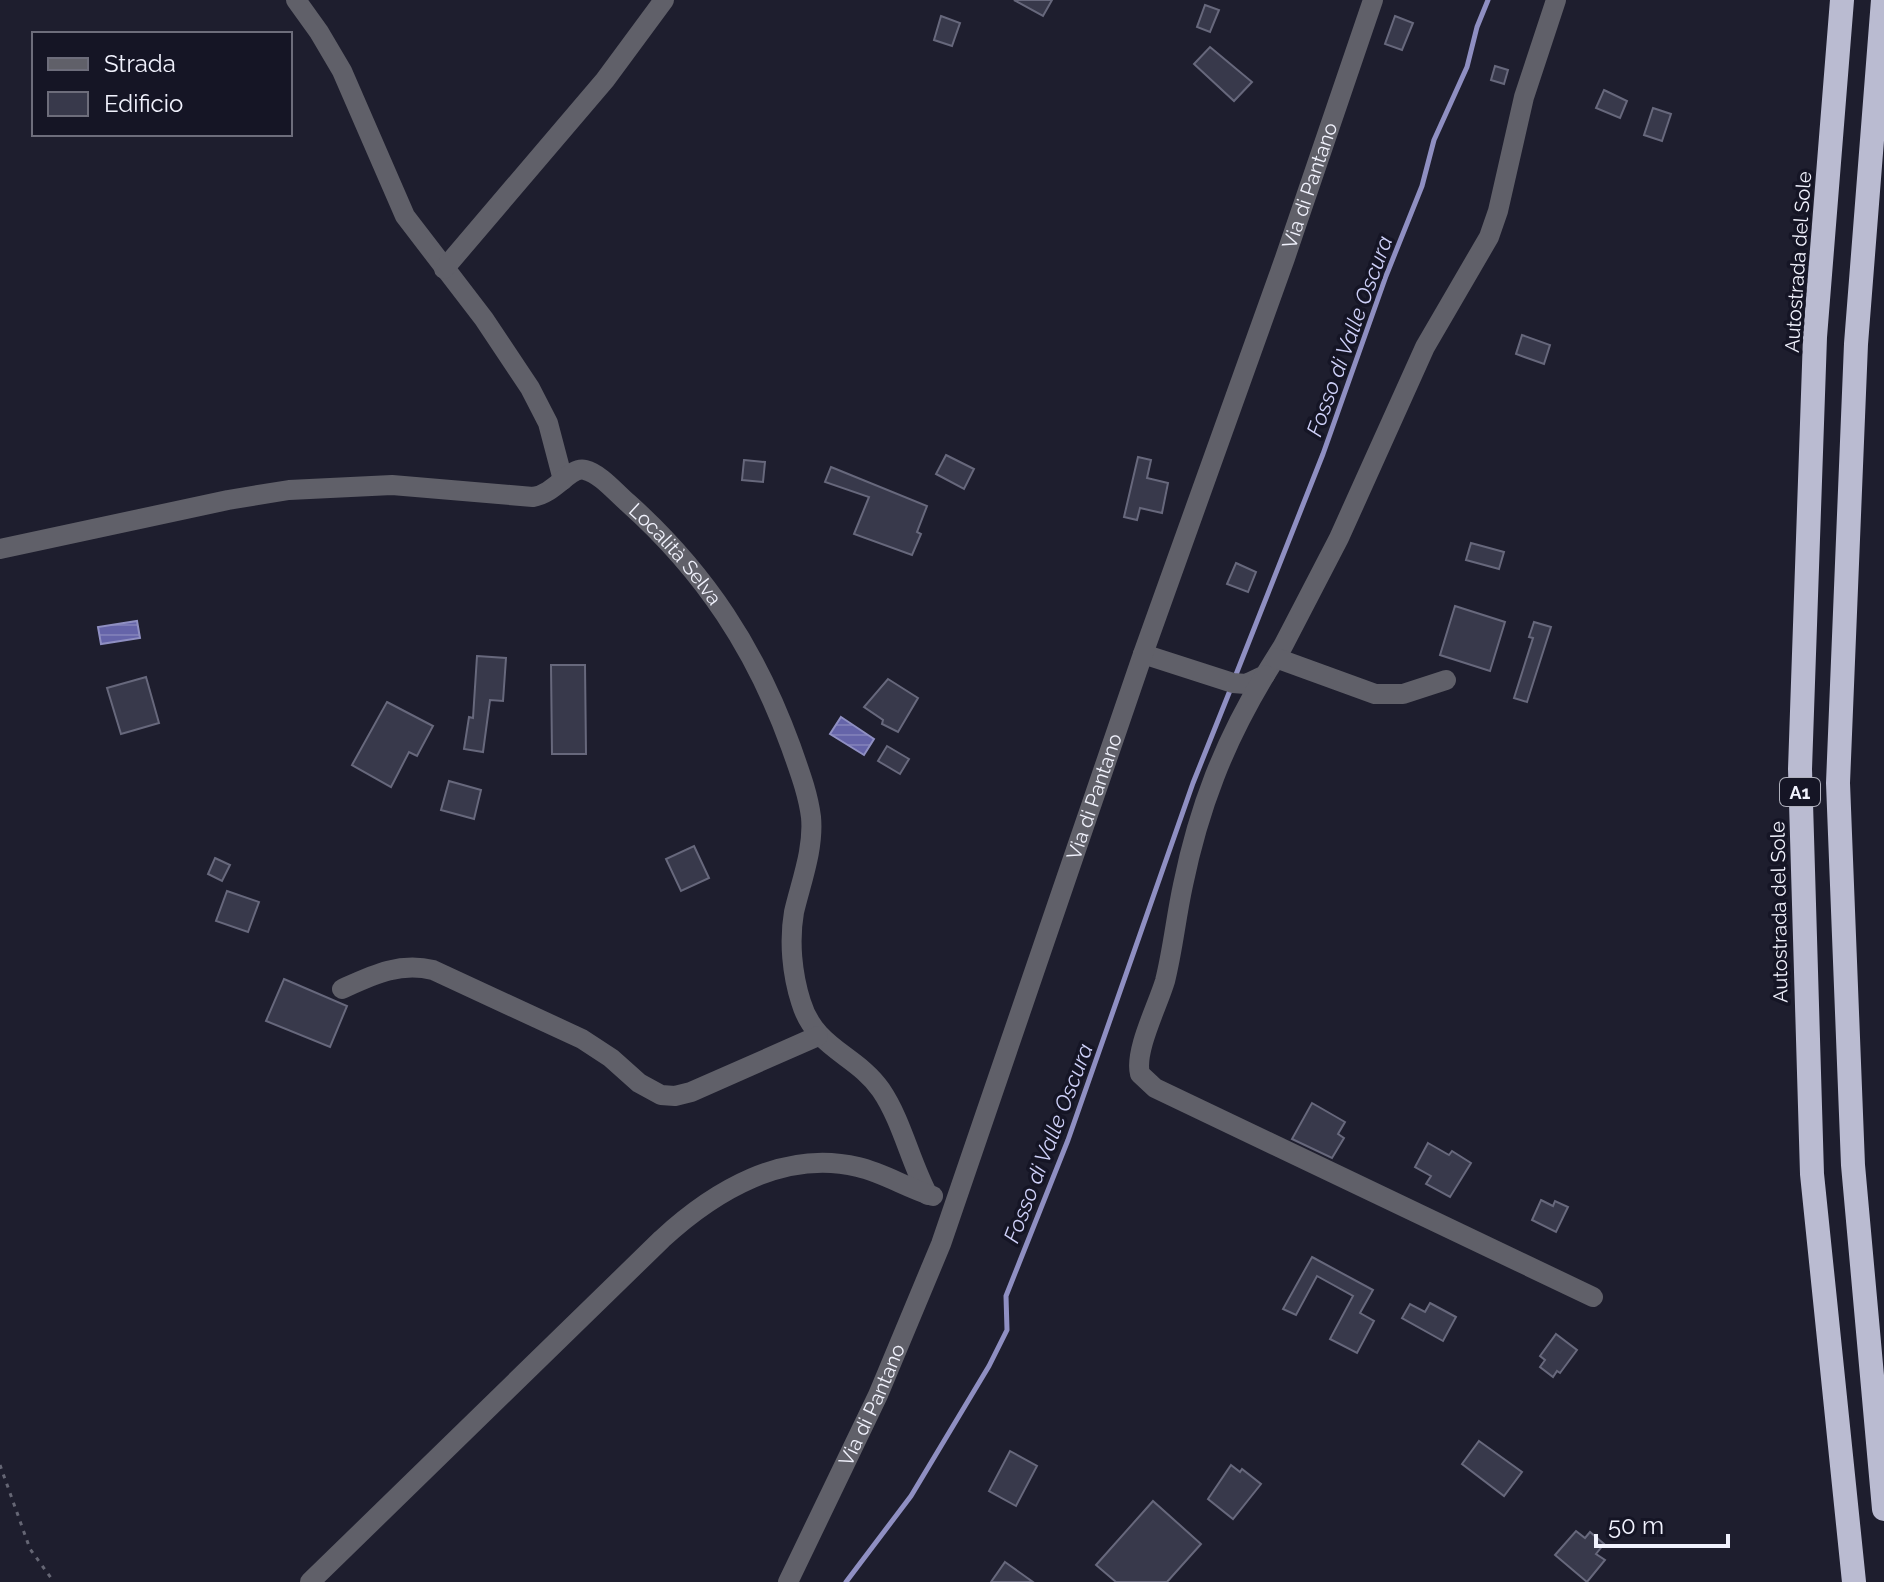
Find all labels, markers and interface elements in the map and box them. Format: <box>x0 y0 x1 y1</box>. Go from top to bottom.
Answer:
legend <box>32 32 292 136</box>
text: Strada <box>104 49 176 78</box>
text: Edificio <box>104 89 183 118</box>
street label: Via di Pantano <box>1277 119 1342 252</box>
street label: Autostrada del Sole <box>1780 170 1816 353</box>
water label: Fosso di Valle Oscura <box>1301 232 1397 440</box>
street label: Località Selva <box>624 498 727 609</box>
street label: Via di Pantano <box>1061 730 1127 863</box>
road number: A1 <box>1780 778 1820 806</box>
street label: Autostrada del Sole <box>1765 821 1793 1003</box>
water label: Fosso di Valle Oscura <box>998 1040 1098 1246</box>
street label: Via di Pantano <box>834 1340 910 1470</box>
scale bar <box>1596 1498 1728 1548</box>
text: 50 m <box>1608 1511 1664 1540</box>

